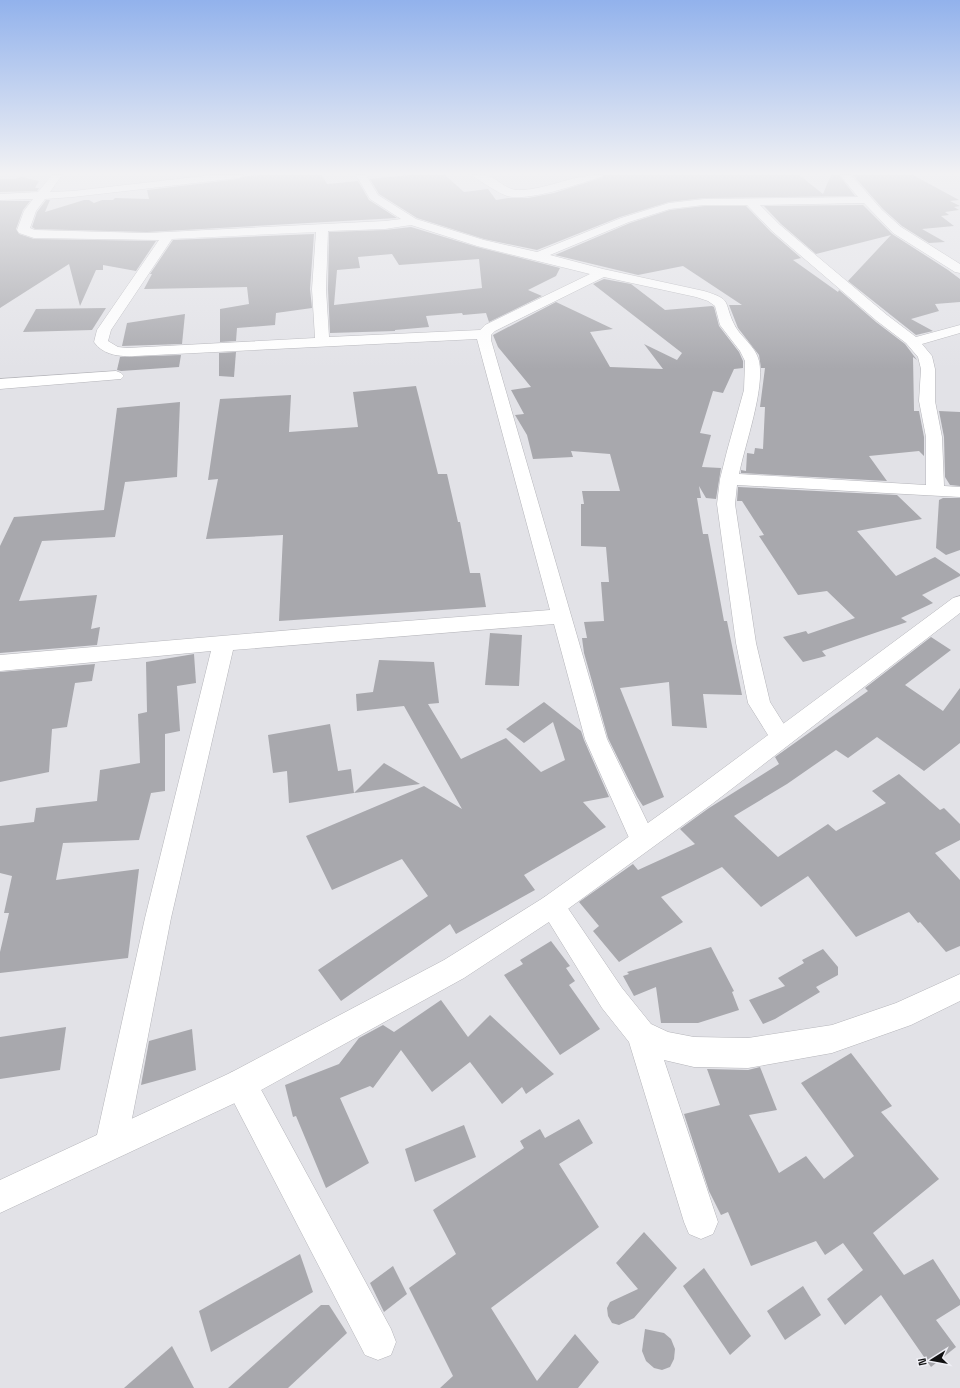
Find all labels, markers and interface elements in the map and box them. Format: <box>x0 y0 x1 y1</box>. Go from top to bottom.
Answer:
north arrow <box>912 1340 952 1380</box>
text: N <box>915 1357 930 1367</box>

